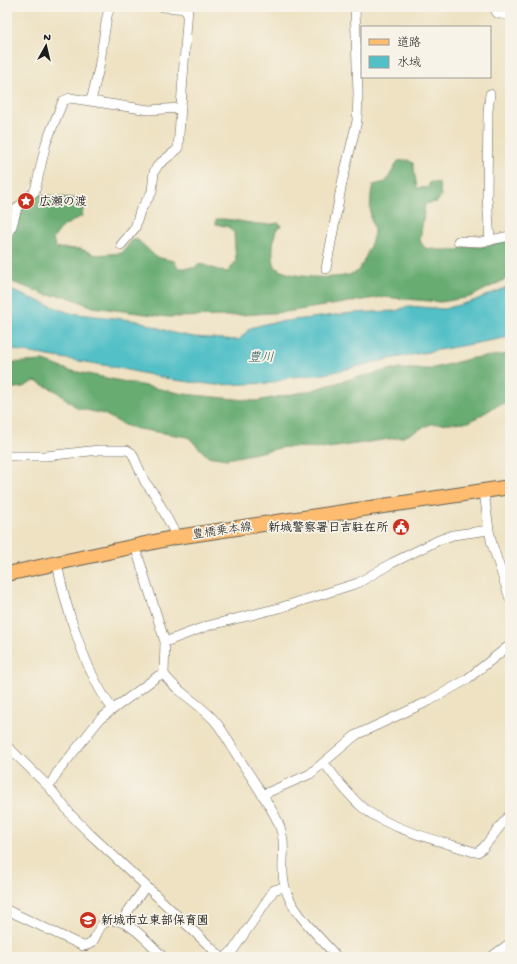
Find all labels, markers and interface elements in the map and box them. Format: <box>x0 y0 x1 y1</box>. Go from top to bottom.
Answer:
north arrow <box>26 26 66 66</box>
legend <box>361 26 491 78</box>
text: N <box>43 32 52 45</box>
text: 道路 <box>397 36 421 51</box>
text: 水域 <box>397 56 421 71</box>
place icon: 広瀬の渡 <box>16 191 36 211</box>
place label: 広瀬の渡 <box>39 195 87 210</box>
water label: 豊川 <box>248 350 274 366</box>
public building icon: 新城警察署日吉駐在所 <box>391 517 411 537</box>
street label: 豊橋乗本線 <box>191 520 253 543</box>
place label: 新城警察署日吉駐在所 <box>268 521 389 536</box>
school or university icon: 新城市立東部保育園 <box>78 910 98 930</box>
place label: 新城市立東部保育園 <box>101 914 209 929</box>

